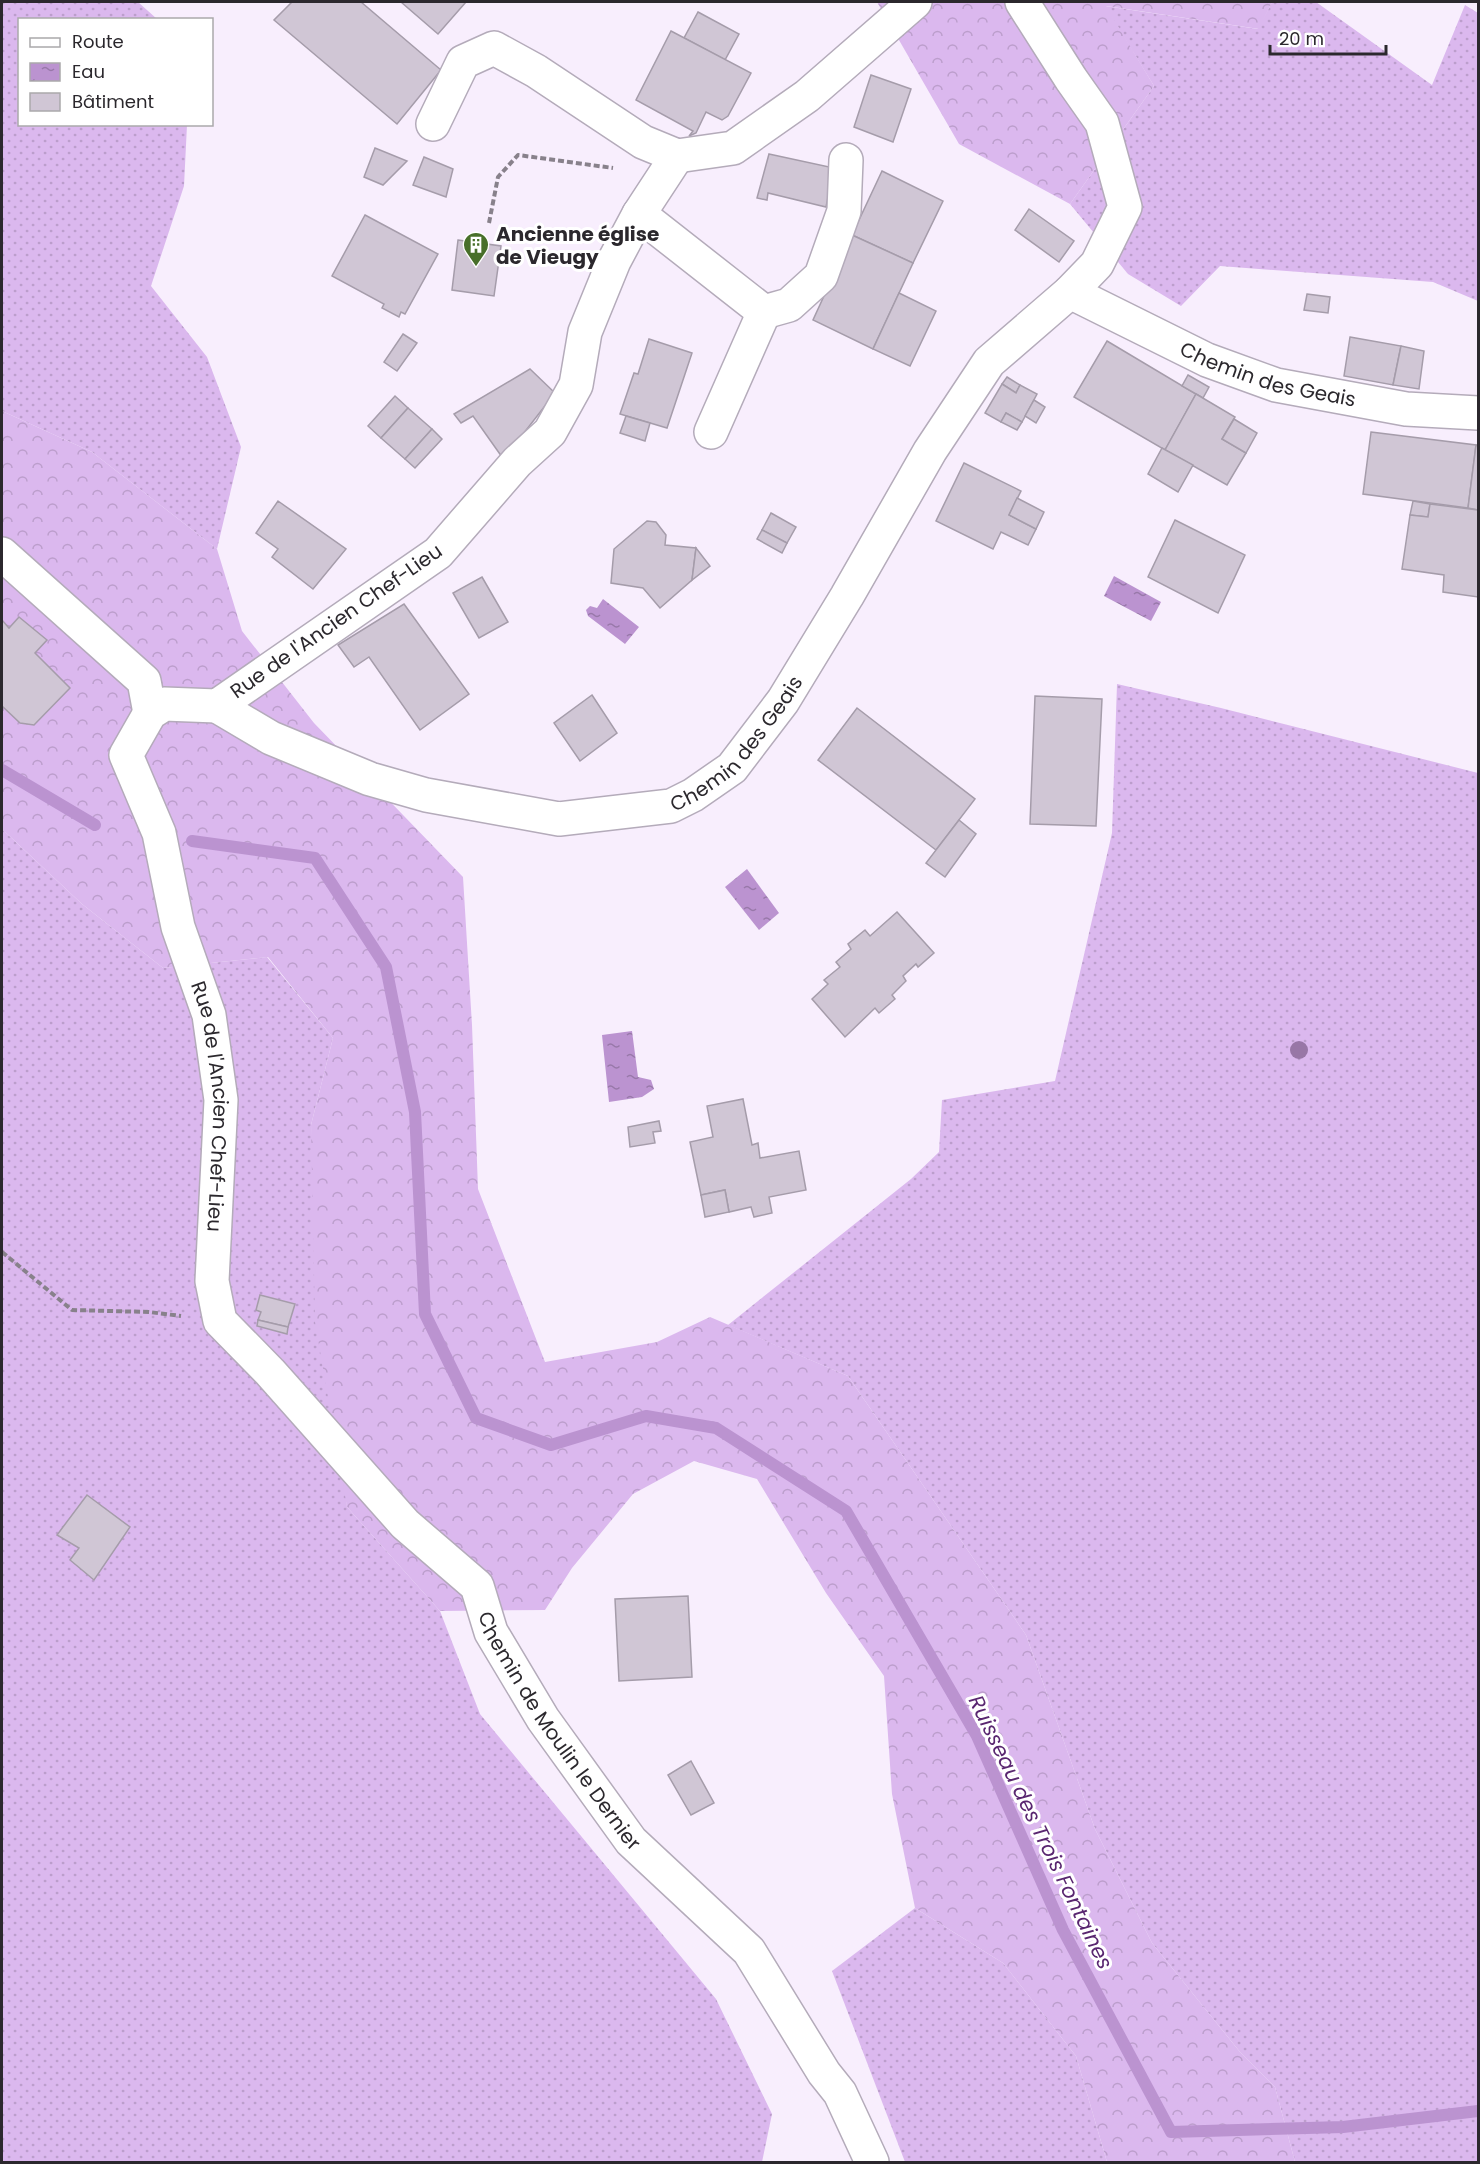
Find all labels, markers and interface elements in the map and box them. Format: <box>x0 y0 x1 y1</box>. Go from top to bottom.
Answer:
legend <box>18 18 213 126</box>
scale bar <box>1270 18 1386 56</box>
text: 20 m <box>1279 26 1324 51</box>
text: Route <box>72 29 124 54</box>
text: Eau <box>72 59 105 84</box>
text: Bâtiment <box>72 89 154 114</box>
place label: Ancienne église de Vieugy <box>496 220 659 271</box>
building icon: Ancienne église de Vieugy <box>461 230 491 268</box>
street label: Chemin des Geais <box>1175 335 1358 413</box>
street label: Rue de l'Ancien Chef-Lieu <box>224 537 448 705</box>
street label: Chemin des Geais <box>665 670 809 818</box>
street label: Rue de l'Ancien Chef-Lieu <box>184 977 235 1233</box>
street label: Chemin de Moulin le Dernier <box>472 1608 647 1857</box>
water label: Ruisseau des Trois Fontaines <box>962 1690 1120 1974</box>

